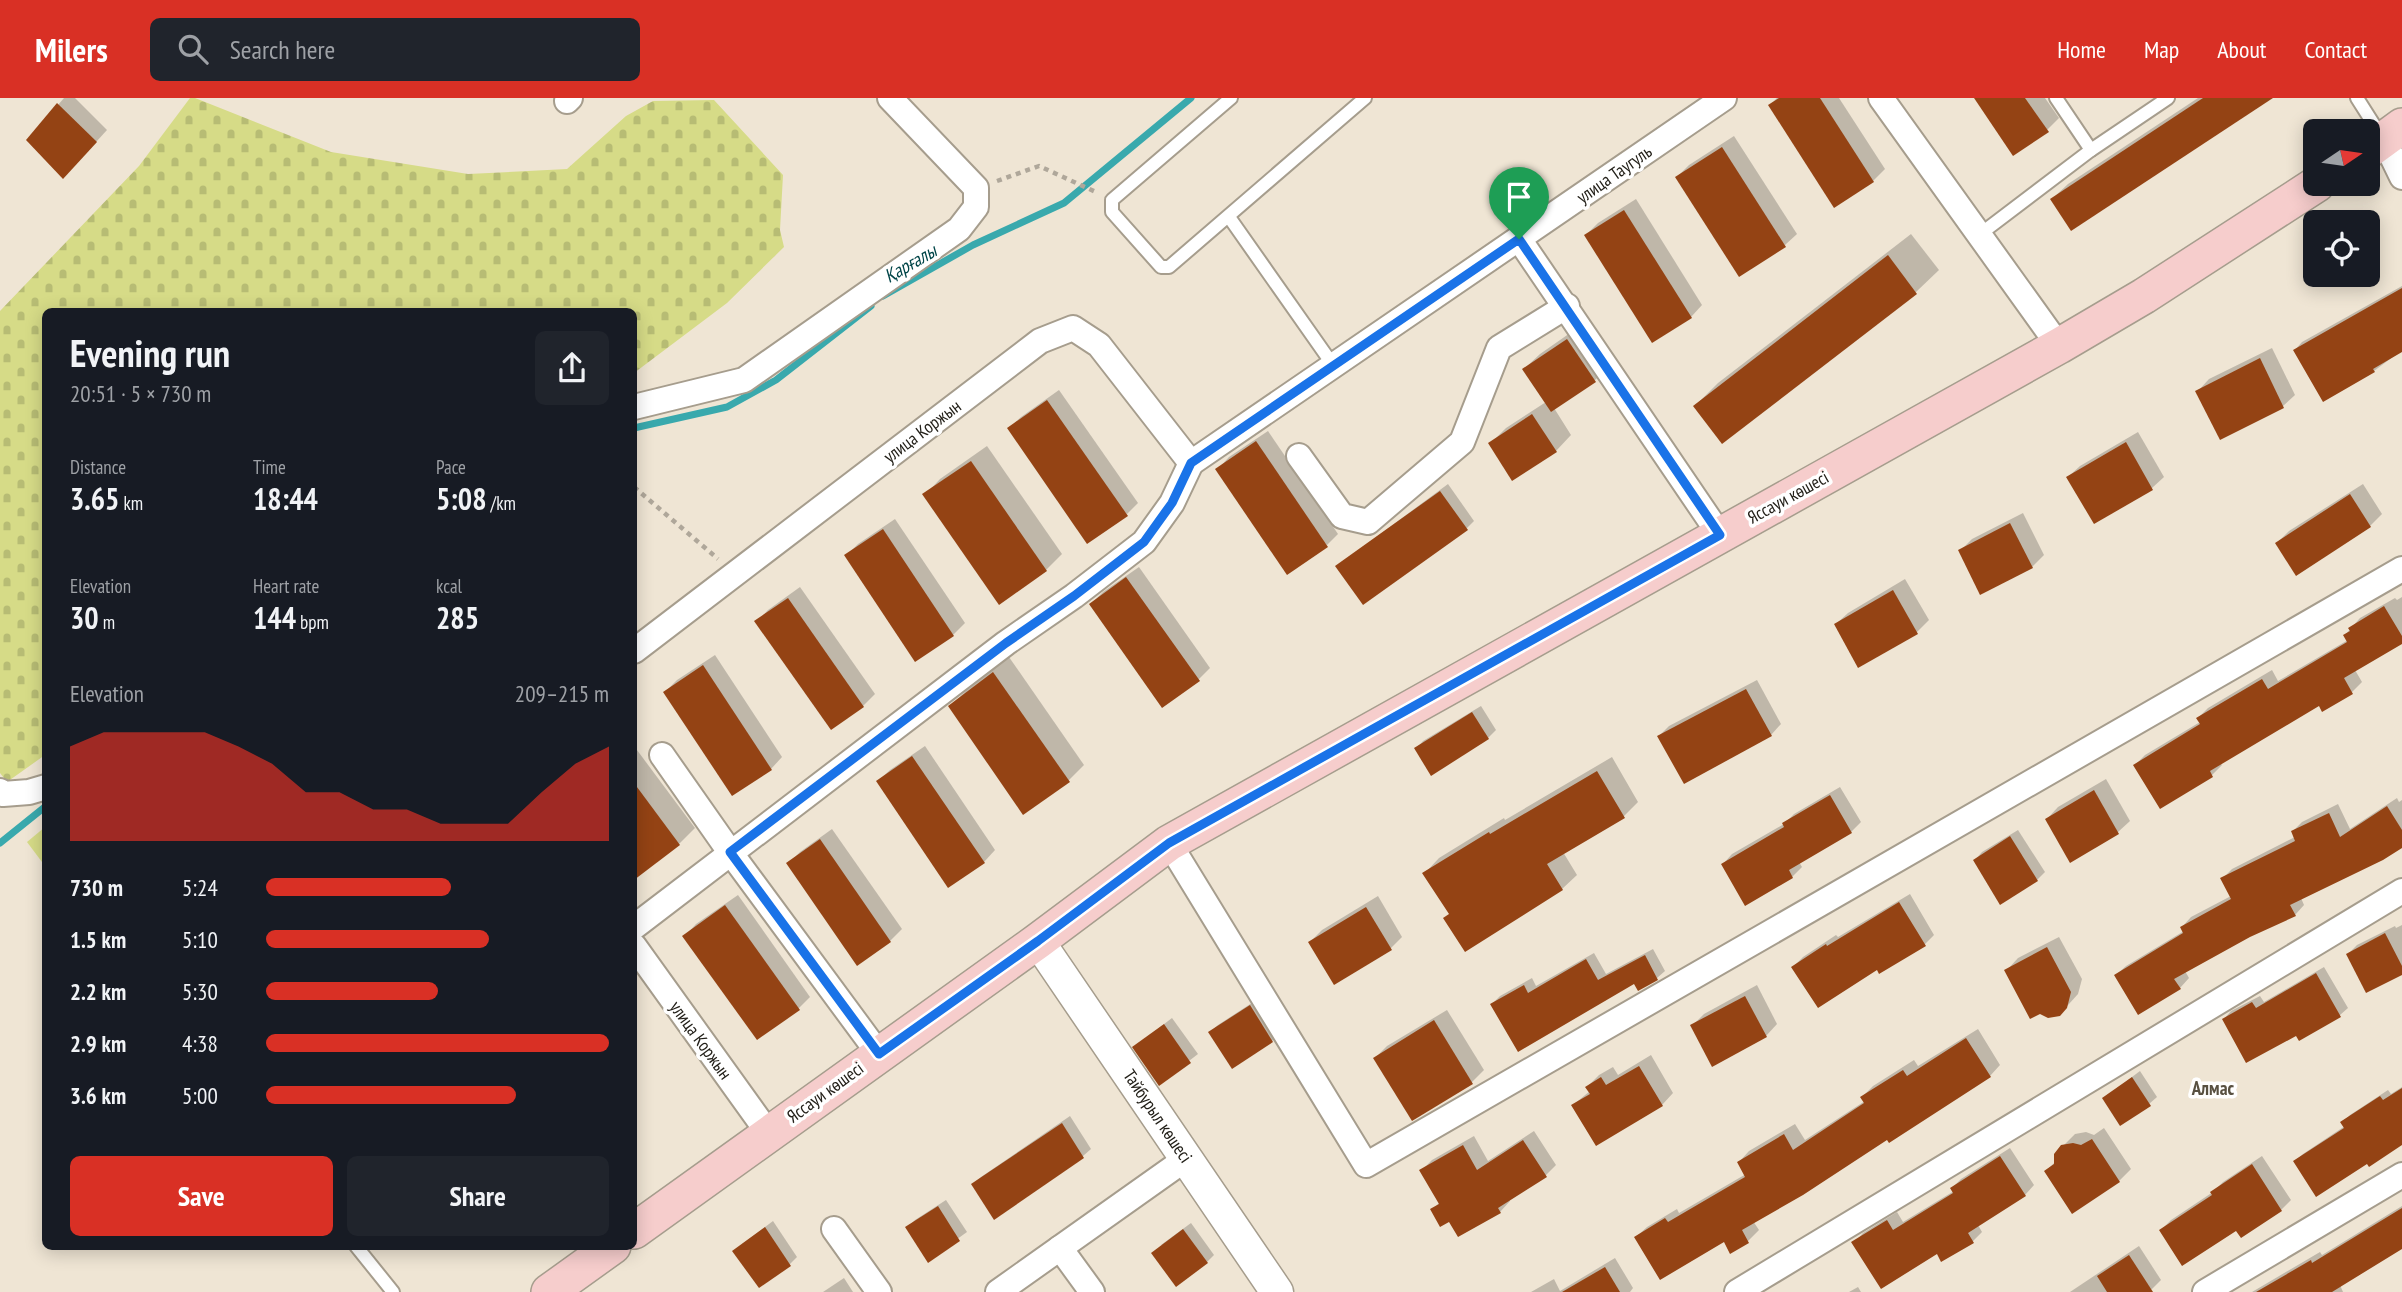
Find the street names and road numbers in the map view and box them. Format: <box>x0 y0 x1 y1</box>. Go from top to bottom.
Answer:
street label: улица Таугуль <box>1572 140 1656 208</box>
street label: улица Коржын <box>879 394 965 468</box>
street label: Яссауи көшесі <box>1743 465 1833 529</box>
street label: улица Коржын <box>665 996 737 1084</box>
street label: Яссауи көшесі <box>782 1056 868 1128</box>
street label: Тайбурыл көшесі <box>1118 1065 1198 1167</box>

